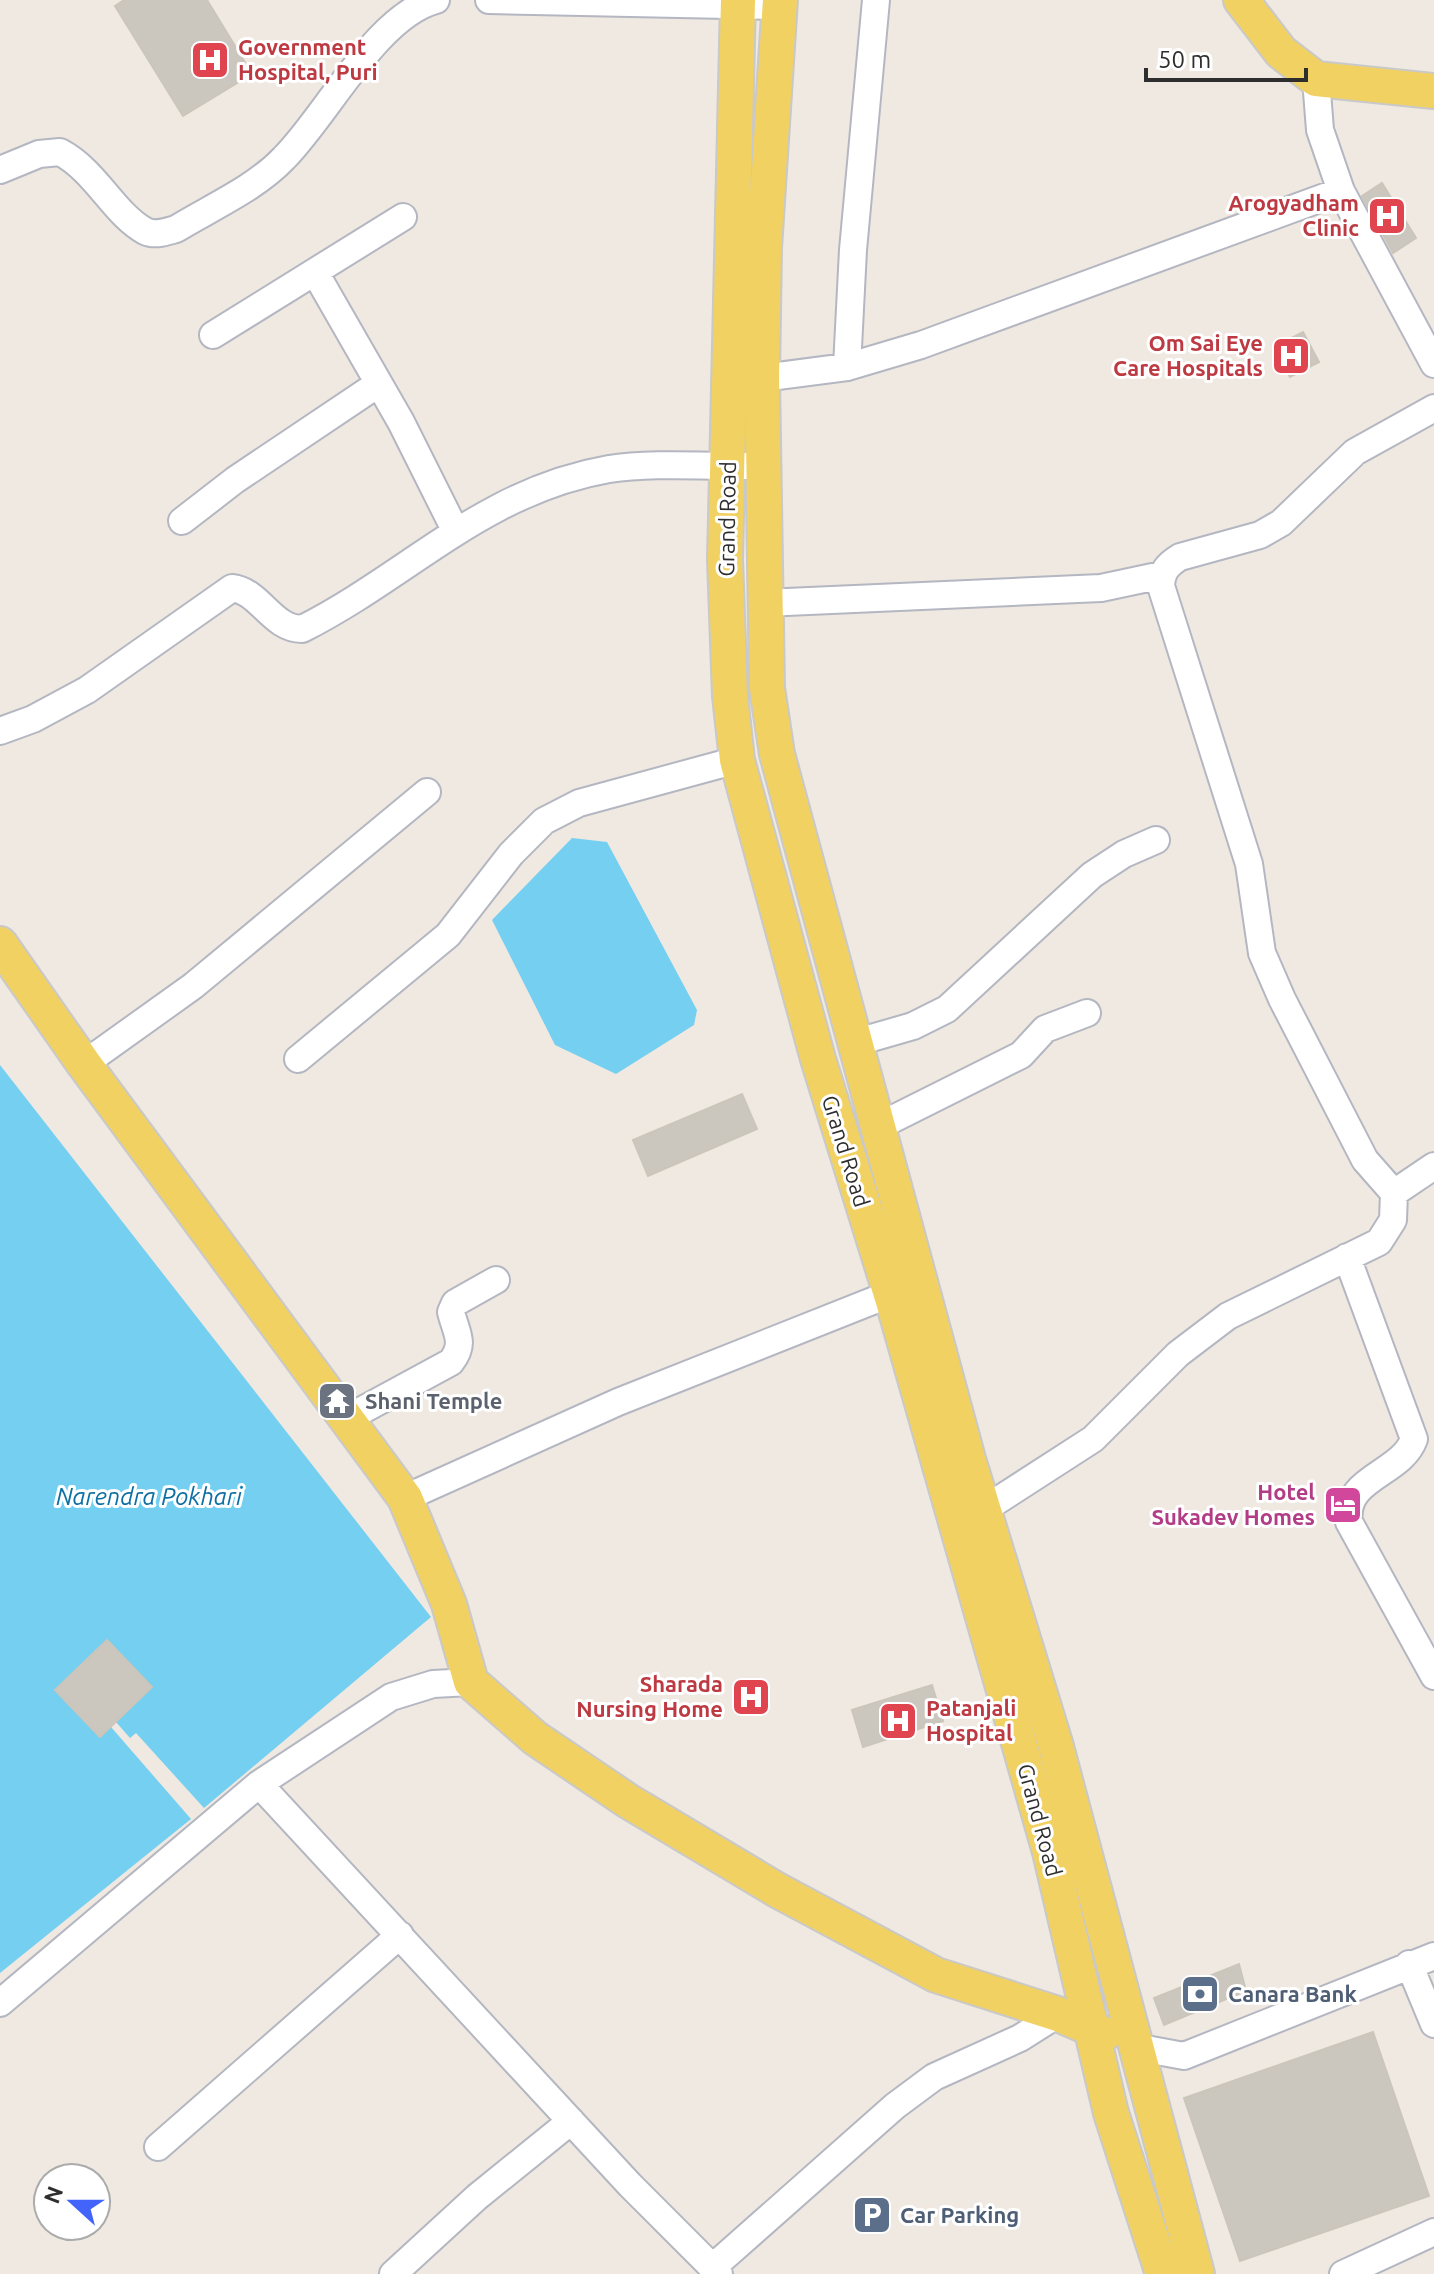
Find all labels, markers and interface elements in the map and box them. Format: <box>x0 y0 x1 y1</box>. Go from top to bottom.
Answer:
scale bar <box>1146 32 1306 82</box>
place label: Government Hospital, Puri <box>238 34 378 84</box>
hospital icon: Government Hospital, Puri <box>189 39 231 81</box>
text: 50 m <box>1158 46 1211 73</box>
place label: Arogyadham Clinic <box>1228 190 1359 240</box>
hospital icon: Arogyadham Clinic <box>1366 195 1408 237</box>
place label: Om Sai Eye Care Hospitals <box>1113 330 1263 380</box>
hospital icon: Om Sai Eye Care Hospitals <box>1270 335 1312 377</box>
street label: Grand Road <box>713 461 740 577</box>
street label: Grand Road <box>818 1092 875 1210</box>
temple icon: Shani Temple <box>316 1380 358 1422</box>
place label: Shani Temple <box>365 1388 502 1413</box>
place label: Hotel Sukadev Homes <box>1151 1479 1315 1529</box>
water label: Narendra Pokhari <box>56 1483 243 1510</box>
hotel icon: Hotel Sukadev Homes <box>1322 1484 1364 1526</box>
place label: Sharada Nursing Home <box>576 1671 723 1721</box>
hospital icon: Sharada Nursing Home <box>730 1676 772 1718</box>
place label: Patanjali Hospital <box>926 1695 1016 1745</box>
hospital icon: Patanjali Hospital <box>877 1700 919 1742</box>
street label: Grand Road <box>1013 1761 1067 1879</box>
bank icon: Canara Bank <box>1179 1973 1221 2015</box>
place label: Canara Bank <box>1228 1981 1357 2006</box>
north arrow <box>32 2162 112 2242</box>
text: N <box>38 2183 67 2207</box>
parking icon: Car Parking <box>851 2194 893 2236</box>
place label: Car Parking <box>900 2202 1019 2227</box>

